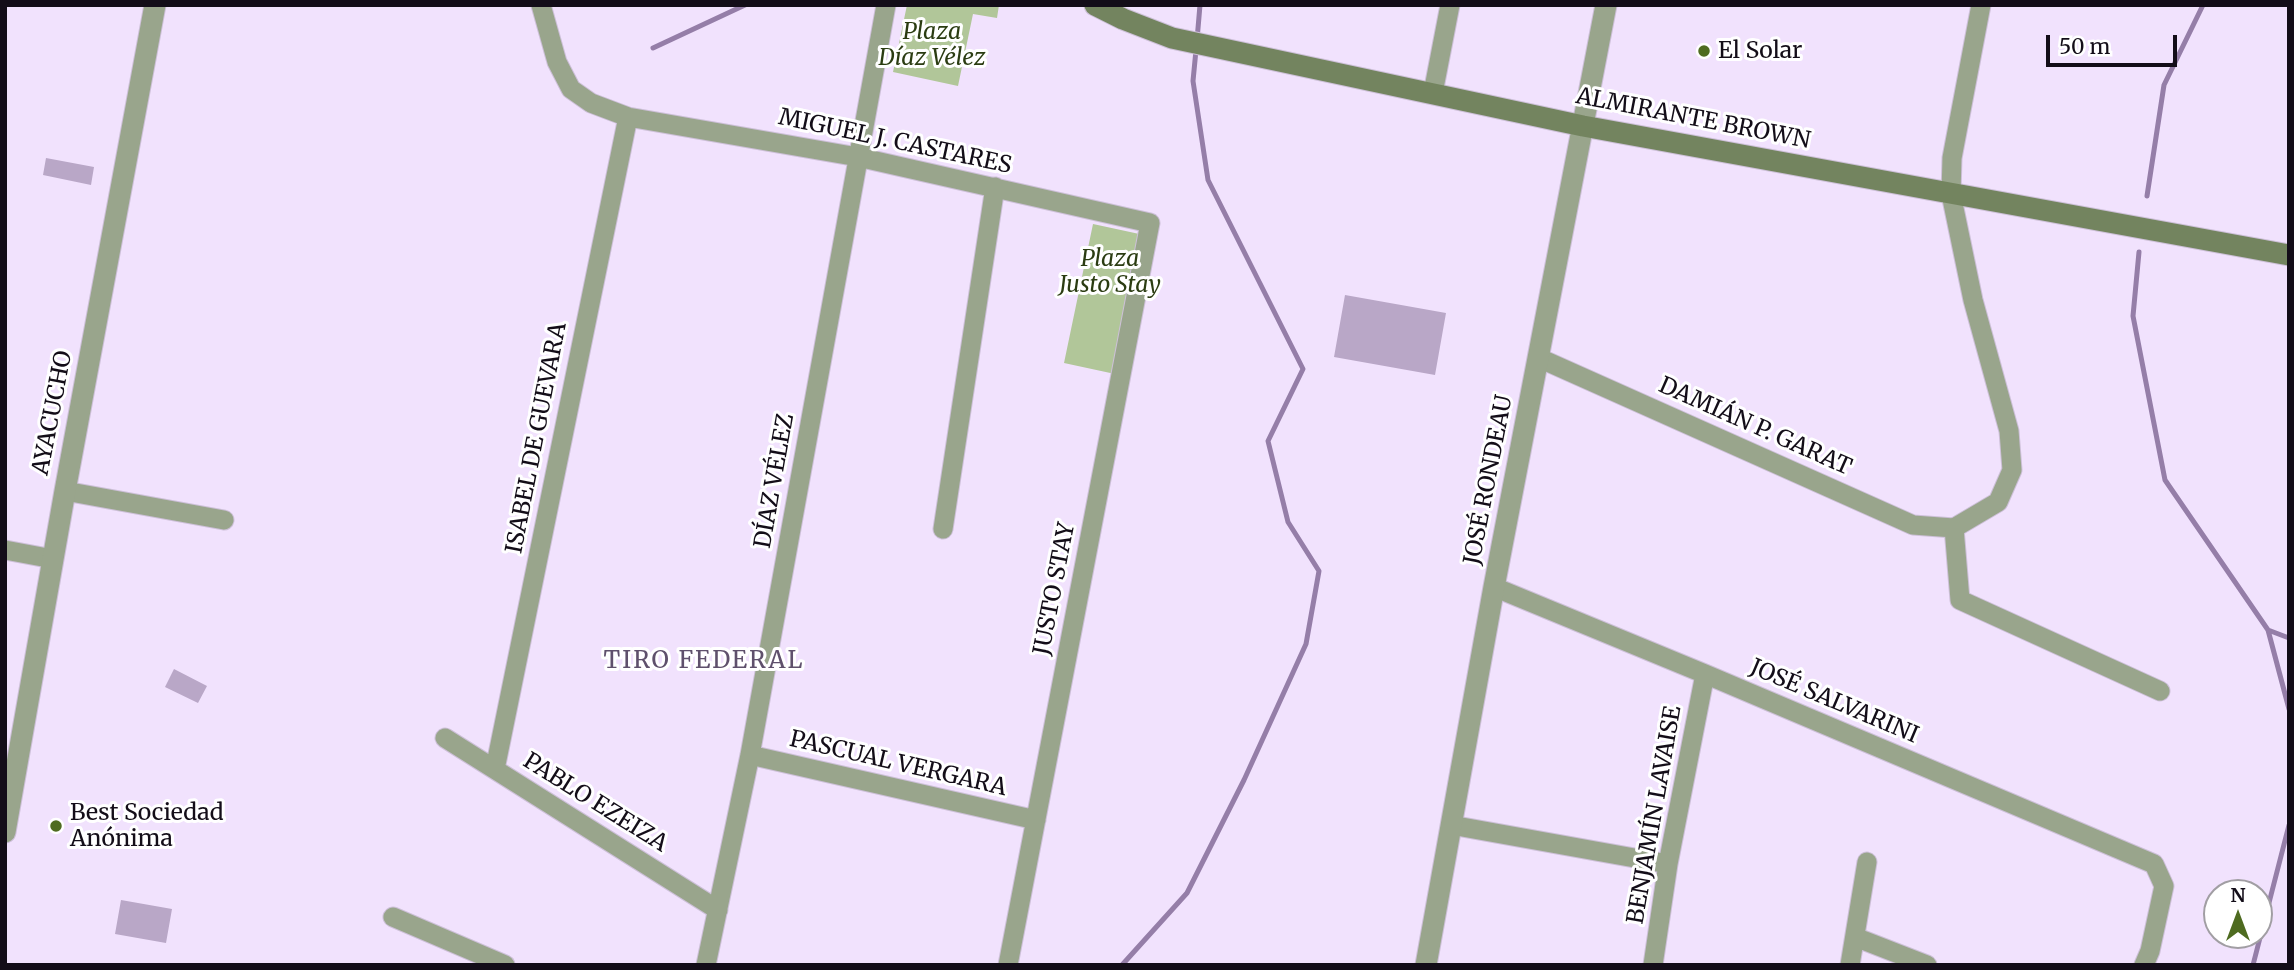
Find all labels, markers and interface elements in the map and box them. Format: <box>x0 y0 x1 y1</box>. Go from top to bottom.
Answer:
park label: Plaza Díaz Vélez <box>878 18 986 72</box>
scale bar <box>2049 21 2180 65</box>
text: 50 m <box>2059 33 2110 60</box>
place label: El Solar <box>1718 37 1802 65</box>
marker: El Solar <box>1696 43 1712 59</box>
street label: ALMIRANTE BROWN <box>1573 83 1813 155</box>
street label: MIGUEL J. CASTARES <box>776 104 1014 180</box>
park label: Plaza Justo Stay <box>1059 245 1161 299</box>
street label: ISABEL DE GUEVARA <box>501 320 573 556</box>
street label: AYACUCHO <box>27 349 79 477</box>
street label: DAMIÁN P. GARAT <box>1654 372 1856 482</box>
street label: JOSÉ RONDEAU <box>1459 393 1519 567</box>
street label: DÍAZ VÉLEZ <box>750 412 800 550</box>
street label: JUSTO STAY <box>1029 520 1081 658</box>
district label: TIRO FEDERAL <box>605 647 803 675</box>
street label: JOSÉ SALVARINI <box>1746 654 1922 750</box>
street label: BENJAMÍN LAVAISE <box>1622 704 1688 926</box>
street label: PASCUAL VERGARA <box>787 726 1009 802</box>
street label: PABLO EZEIZA <box>518 748 672 858</box>
place label: Best Sociedad Anónima <box>70 799 224 853</box>
marker: Best Sociedad Anónima <box>48 818 64 834</box>
north arrow <box>2203 879 2273 949</box>
text: N <box>2230 883 2246 907</box>

